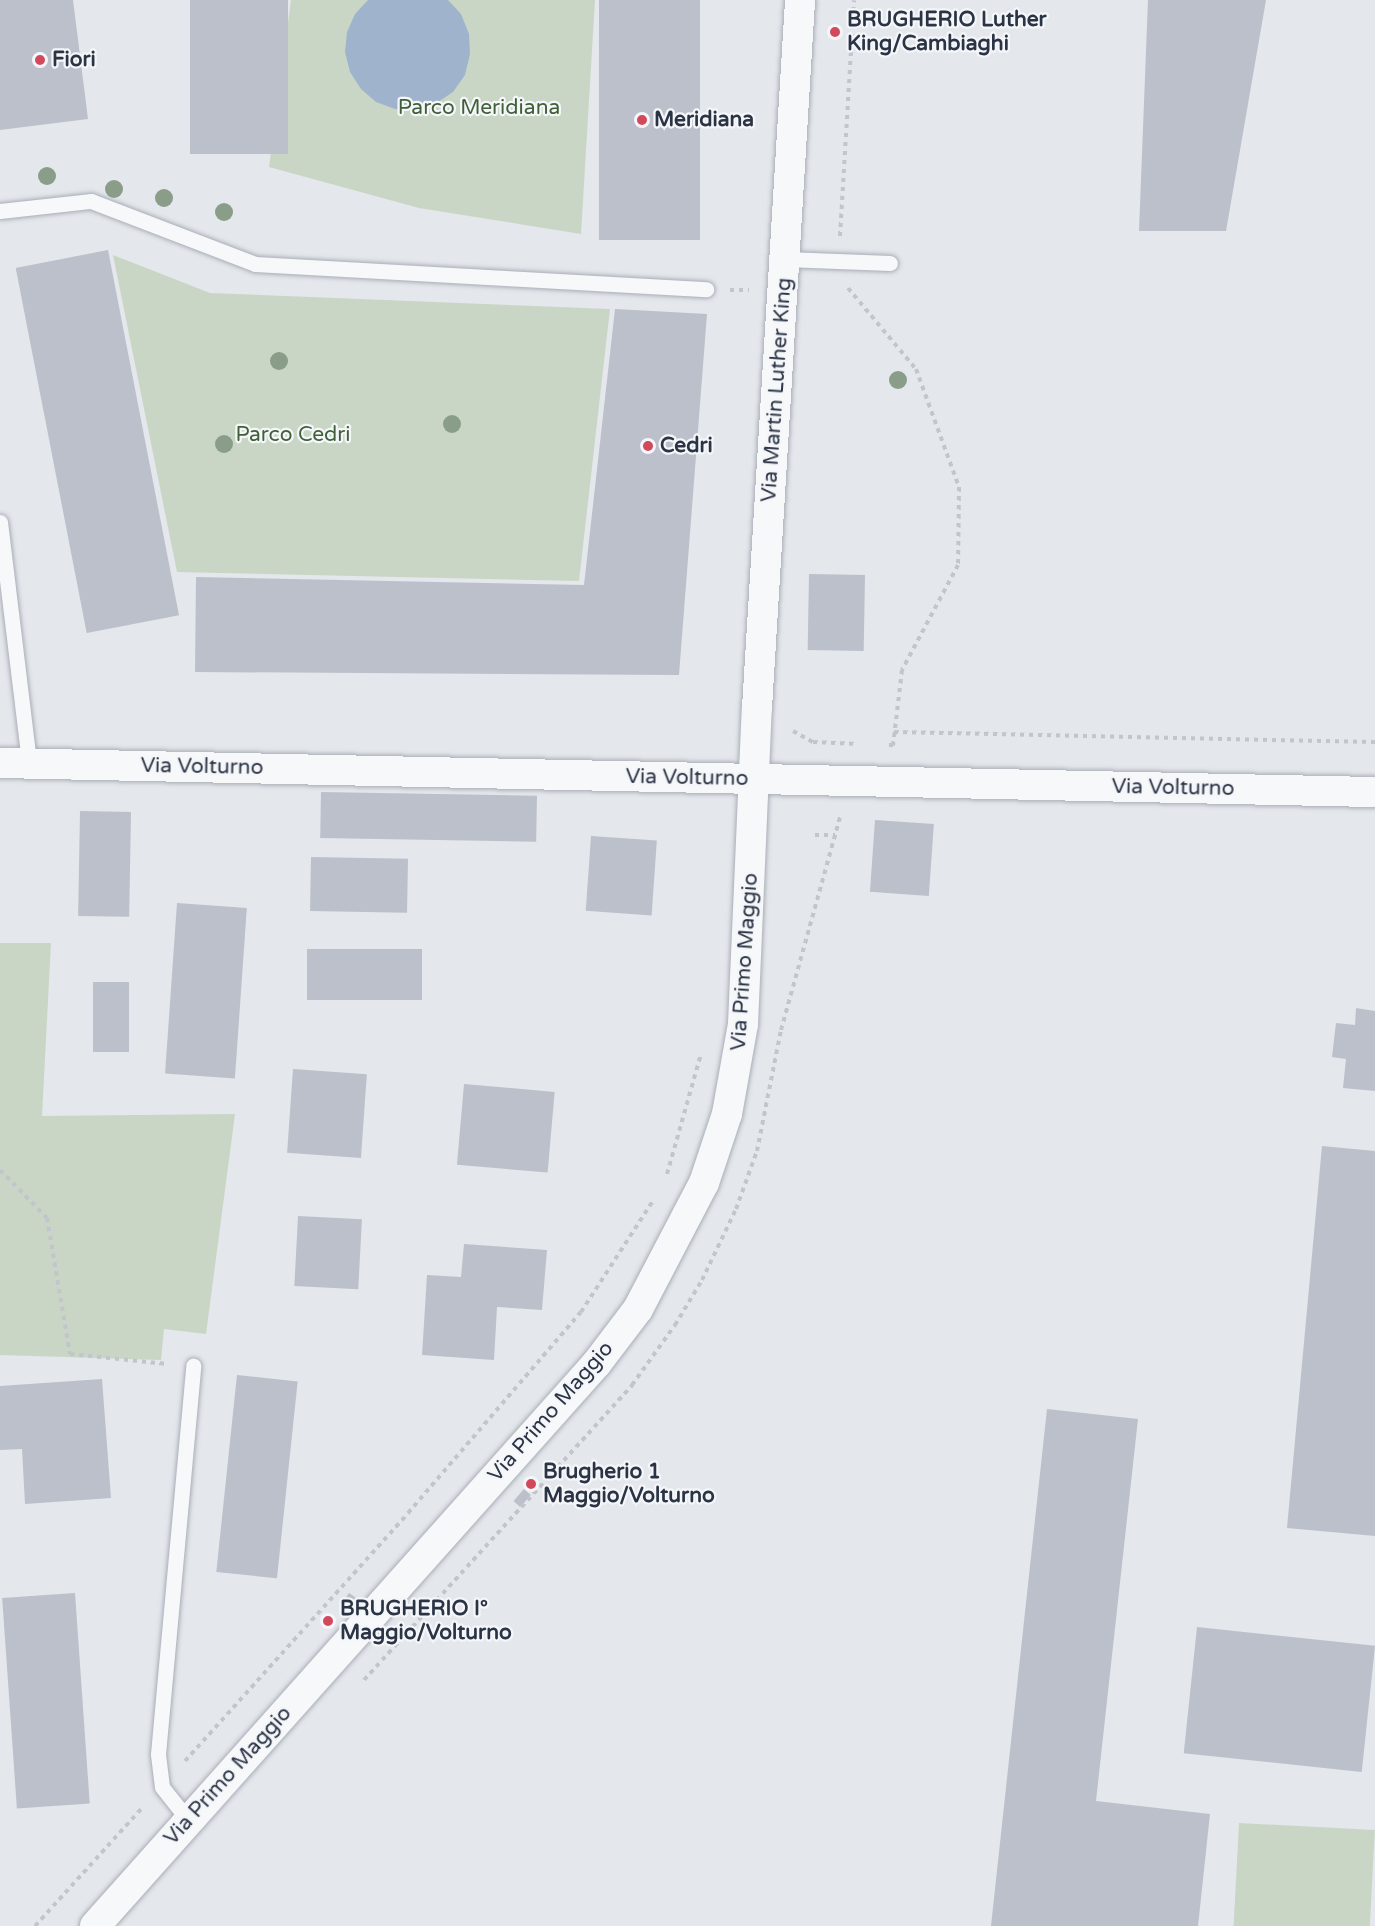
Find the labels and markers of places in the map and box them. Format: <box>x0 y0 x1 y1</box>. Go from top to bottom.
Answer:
place label: BRUGHERIO Luther King/Cambiaghi <box>847 7 1047 57</box>
marker: BRUGHERIO Luther King/Cambiaghi <box>828 25 842 39</box>
place label: Fiori <box>52 47 96 73</box>
marker: Fiori <box>33 53 47 67</box>
place label: Meridiana <box>654 107 754 133</box>
marker: Meridiana <box>635 113 649 127</box>
place label: Cedri <box>660 433 713 459</box>
marker: Cedri <box>641 439 655 453</box>
place label: Brugherio 1 Maggio/Volturno <box>543 1459 715 1509</box>
marker: Brugherio 1 Maggio/Volturno <box>524 1477 538 1491</box>
place label: BRUGHERIO I° Maggio/Volturno <box>340 1596 512 1646</box>
marker: BRUGHERIO I° Maggio/Volturno <box>321 1614 335 1628</box>

